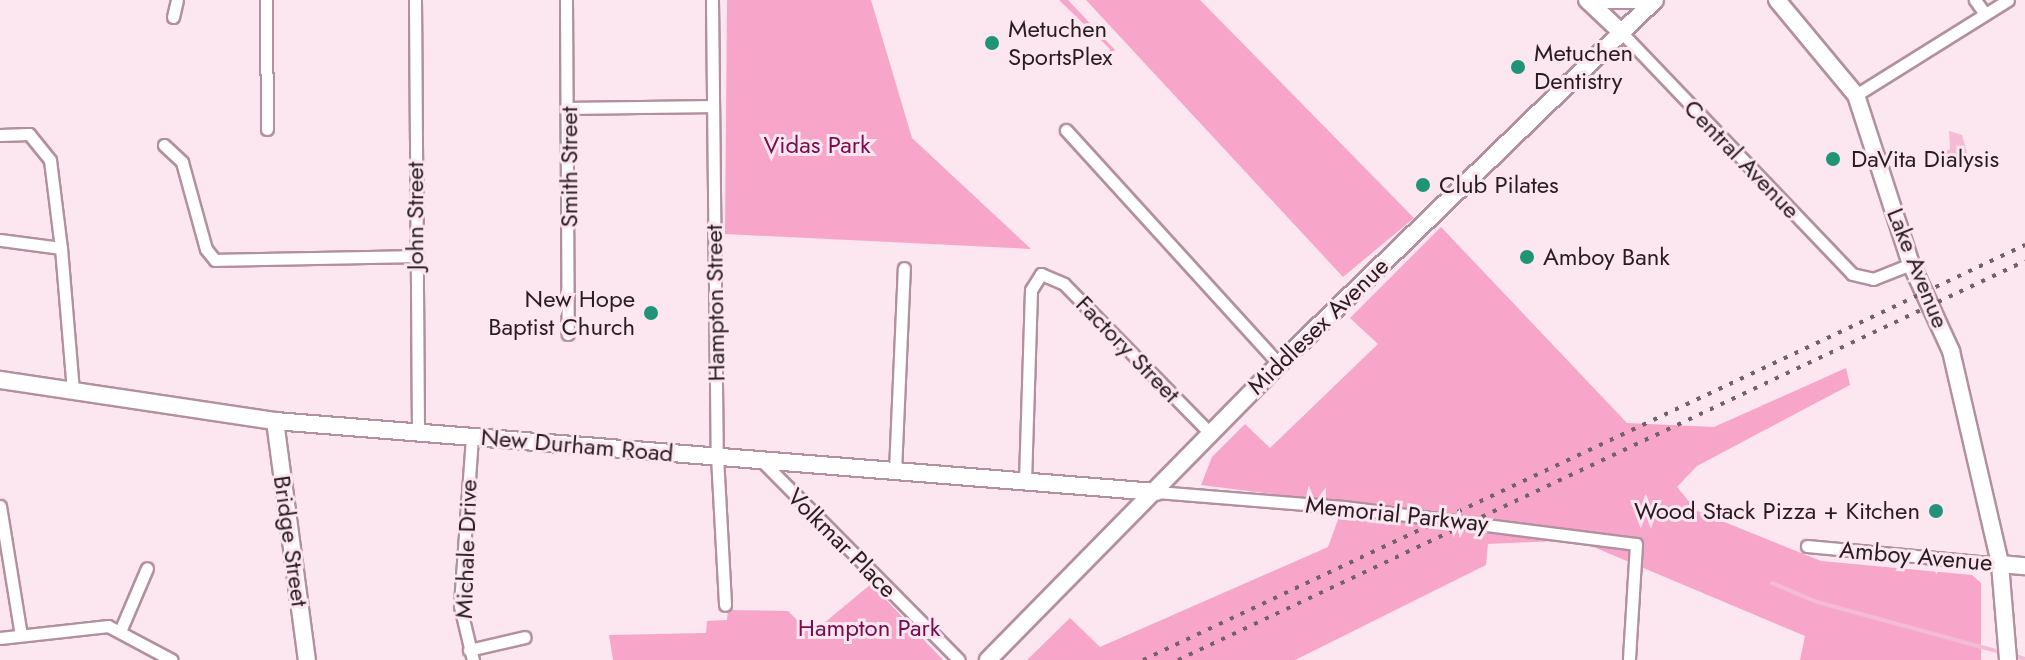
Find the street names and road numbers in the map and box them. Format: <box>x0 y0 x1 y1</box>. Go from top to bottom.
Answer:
street label: Central Avenue <box>1678 93 1806 225</box>
street label: Smith Street <box>555 107 583 227</box>
street label: John Street <box>401 162 429 270</box>
street label: Lake Avenue <box>1881 204 1955 332</box>
street label: Hampton Street <box>699 224 731 382</box>
street label: Middlesex Avenue <box>1242 252 1394 400</box>
street label: Factory Street <box>1070 290 1186 408</box>
street label: New Durham Road <box>480 422 674 468</box>
street label: Bridge Street <box>268 474 314 608</box>
street label: Michale Drive <box>449 479 483 619</box>
street label: Volkmar Place <box>781 482 903 604</box>
street label: Memorial Parkway <box>1304 490 1490 538</box>
street label: Amboy Avenue <box>1838 535 1994 577</box>

